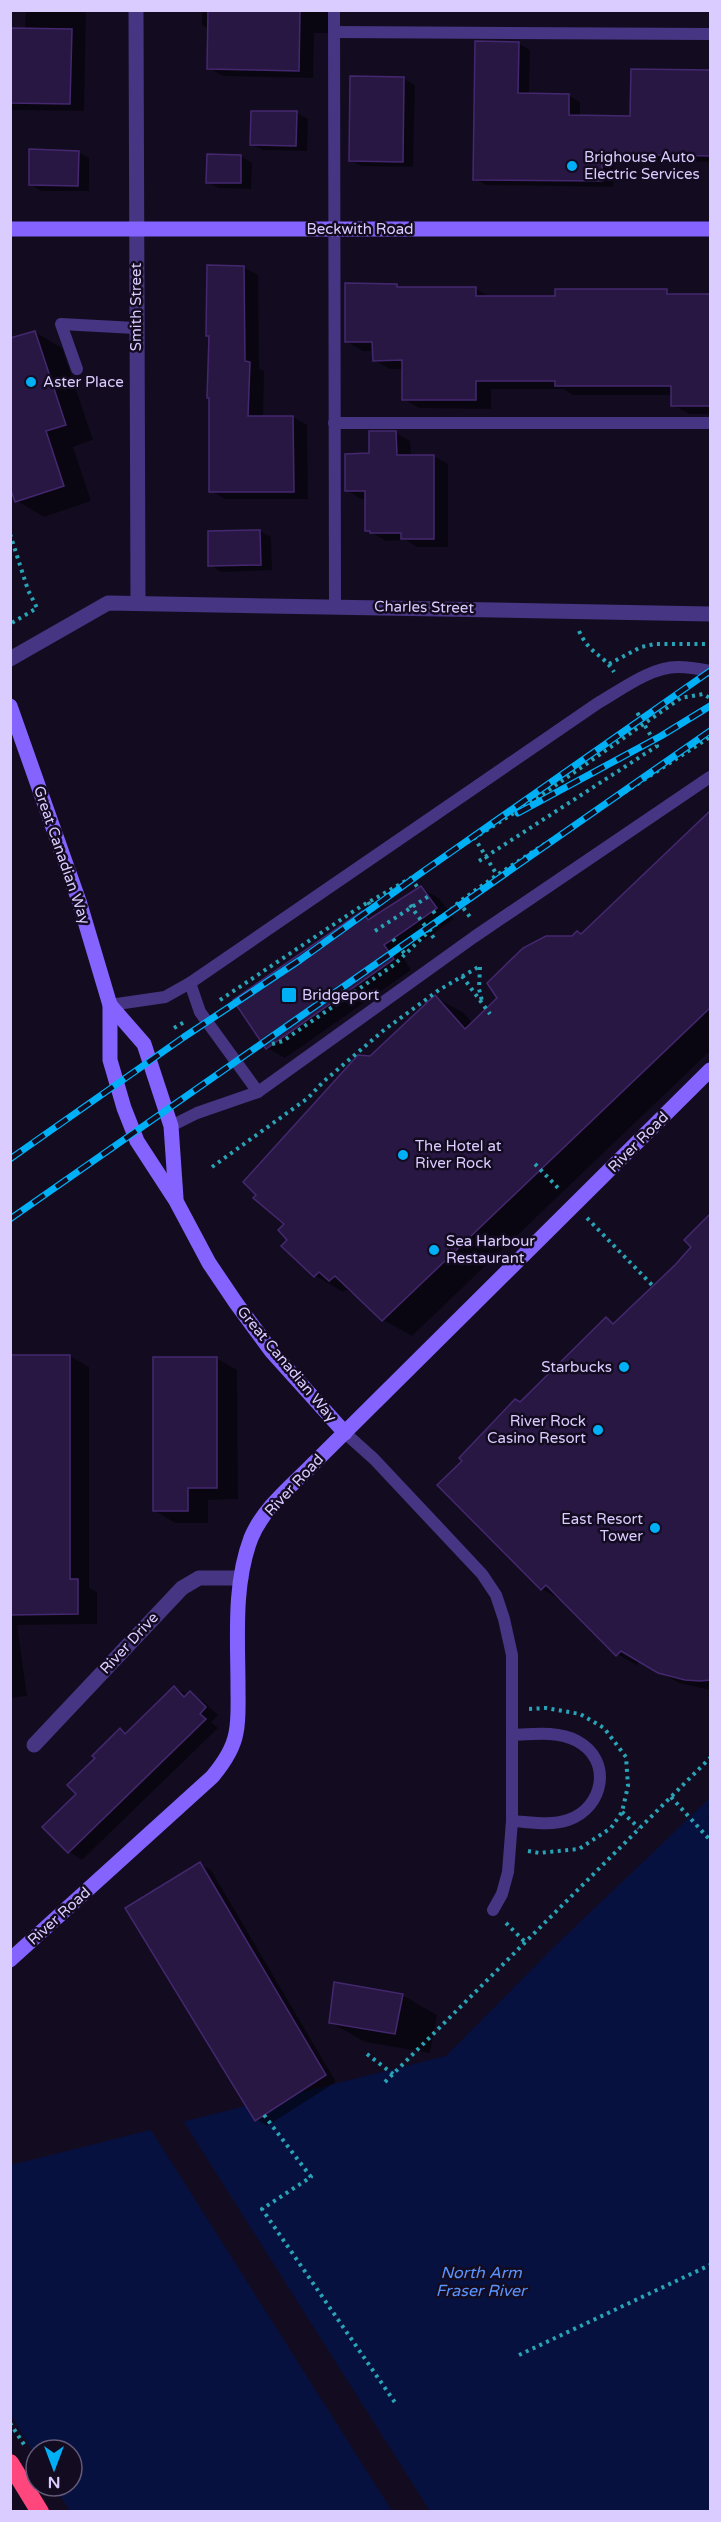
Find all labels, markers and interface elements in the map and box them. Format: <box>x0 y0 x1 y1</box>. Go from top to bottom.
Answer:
place label: Brighouse Auto Electric Services <box>584 148 700 183</box>
marker: Brighouse Auto Electric Services <box>565 159 579 173</box>
street label: Beckwith Road <box>306 220 414 238</box>
street label: Smith Street <box>127 263 145 351</box>
place label: Aster Place <box>43 373 124 391</box>
marker: Aster Place <box>24 375 38 389</box>
street label: Charles Street <box>374 597 474 617</box>
street label: Great Canadian Way <box>30 783 94 927</box>
marker: Bridgeport <box>280 986 298 1004</box>
place label: Bridgeport <box>302 986 380 1004</box>
street label: River Road <box>604 1108 672 1176</box>
place label: The Hotel at River Rock <box>415 1137 502 1172</box>
marker: The Hotel at River Rock <box>396 1148 410 1162</box>
place label: Sea Harbour Restaurant <box>446 1232 535 1267</box>
marker: Sea Harbour Restaurant <box>427 1243 441 1257</box>
street label: Great Canadian Way <box>233 1303 341 1425</box>
place label: Starbucks <box>541 1358 612 1376</box>
marker: Starbucks <box>617 1360 631 1374</box>
place label: River Rock Casino Resort <box>487 1412 586 1447</box>
marker: River Rock Casino Resort <box>591 1423 605 1437</box>
street label: River Road <box>261 1450 327 1520</box>
place label: East Resort Tower <box>561 1510 643 1545</box>
marker: East Resort Tower <box>648 1521 662 1535</box>
street label: River Drive <box>96 1609 162 1677</box>
street label: River Road <box>24 1883 94 1949</box>
water label: North Arm Fraser River <box>436 2263 528 2301</box>
north arrow <box>24 2438 84 2498</box>
text: N <box>48 2472 60 2492</box>

